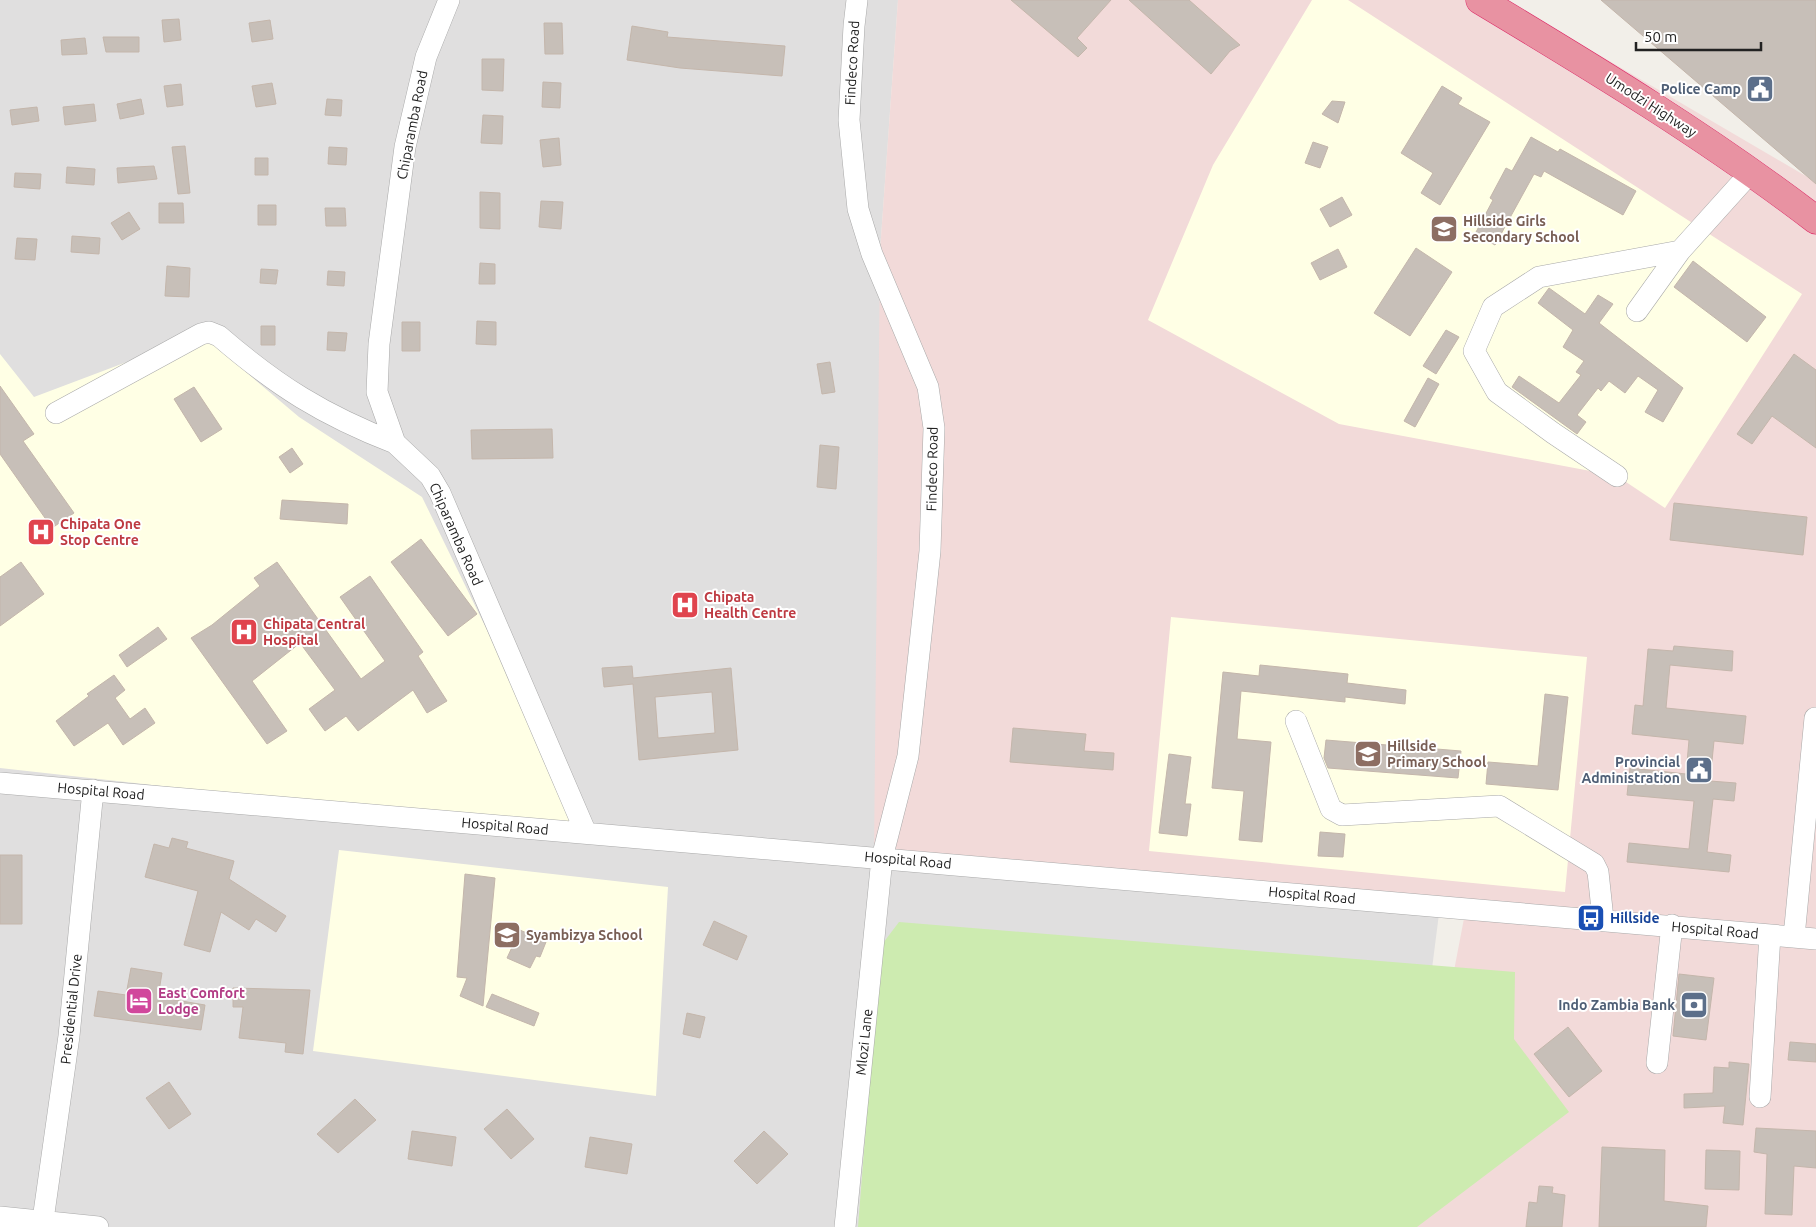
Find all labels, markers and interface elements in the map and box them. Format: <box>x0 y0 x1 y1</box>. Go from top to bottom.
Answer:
street label: Findeco Road <box>842 20 862 106</box>
scale bar <box>1636 20 1761 52</box>
text: 50 m <box>1644 28 1677 45</box>
street label: Chiparamba Road <box>394 69 430 181</box>
street label: Umodzi Highway <box>1603 70 1700 140</box>
public building icon: Police Camp <box>1745 74 1775 104</box>
place label: Police Camp <box>1661 81 1741 97</box>
place label: Hillside Girls Secondary School <box>1463 213 1579 245</box>
school or university icon: Hillside Girls Secondary School <box>1429 214 1459 244</box>
street label: Findeco Road <box>923 426 941 512</box>
street label: Chiparamba Road <box>426 480 486 588</box>
place label: Chipata One Stop Centre <box>60 516 141 548</box>
hospital icon: Chipata One Stop Centre <box>26 517 56 547</box>
place label: Chipata Health Centre <box>704 589 796 621</box>
hospital icon: Chipata Health Centre <box>670 590 700 620</box>
place label: Chipata Central Hospital <box>263 616 365 648</box>
hospital icon: Chipata Central Hospital <box>229 617 259 647</box>
place label: Hillside Primary School <box>1387 738 1486 770</box>
school or university icon: Hillside Primary School <box>1353 739 1383 769</box>
place label: Provincial Administration <box>1581 754 1680 786</box>
public building icon: Provincial Administration <box>1684 755 1714 785</box>
street label: Hospital Road <box>57 779 145 803</box>
street label: Hospital Road <box>461 814 549 838</box>
street label: Hospital Road <box>864 848 952 872</box>
street label: Hospital Road <box>1268 883 1356 907</box>
bus stop icon: Hillside <box>1576 903 1606 933</box>
place label: Hillside <box>1610 910 1659 926</box>
street label: Hospital Road <box>1671 918 1759 942</box>
school or university icon: Syambizya School <box>492 920 522 950</box>
place label: Syambizya School <box>526 927 642 943</box>
street label: Presidential Drive <box>57 953 85 1065</box>
place label: East Comfort Lodge <box>158 985 245 1017</box>
hotel icon: East Comfort Lodge <box>124 986 154 1016</box>
bank icon: Indo Zambia Bank <box>1679 990 1709 1020</box>
place label: Indo Zambia Bank <box>1558 997 1675 1013</box>
street label: Mlozi Lane <box>853 1008 875 1076</box>

